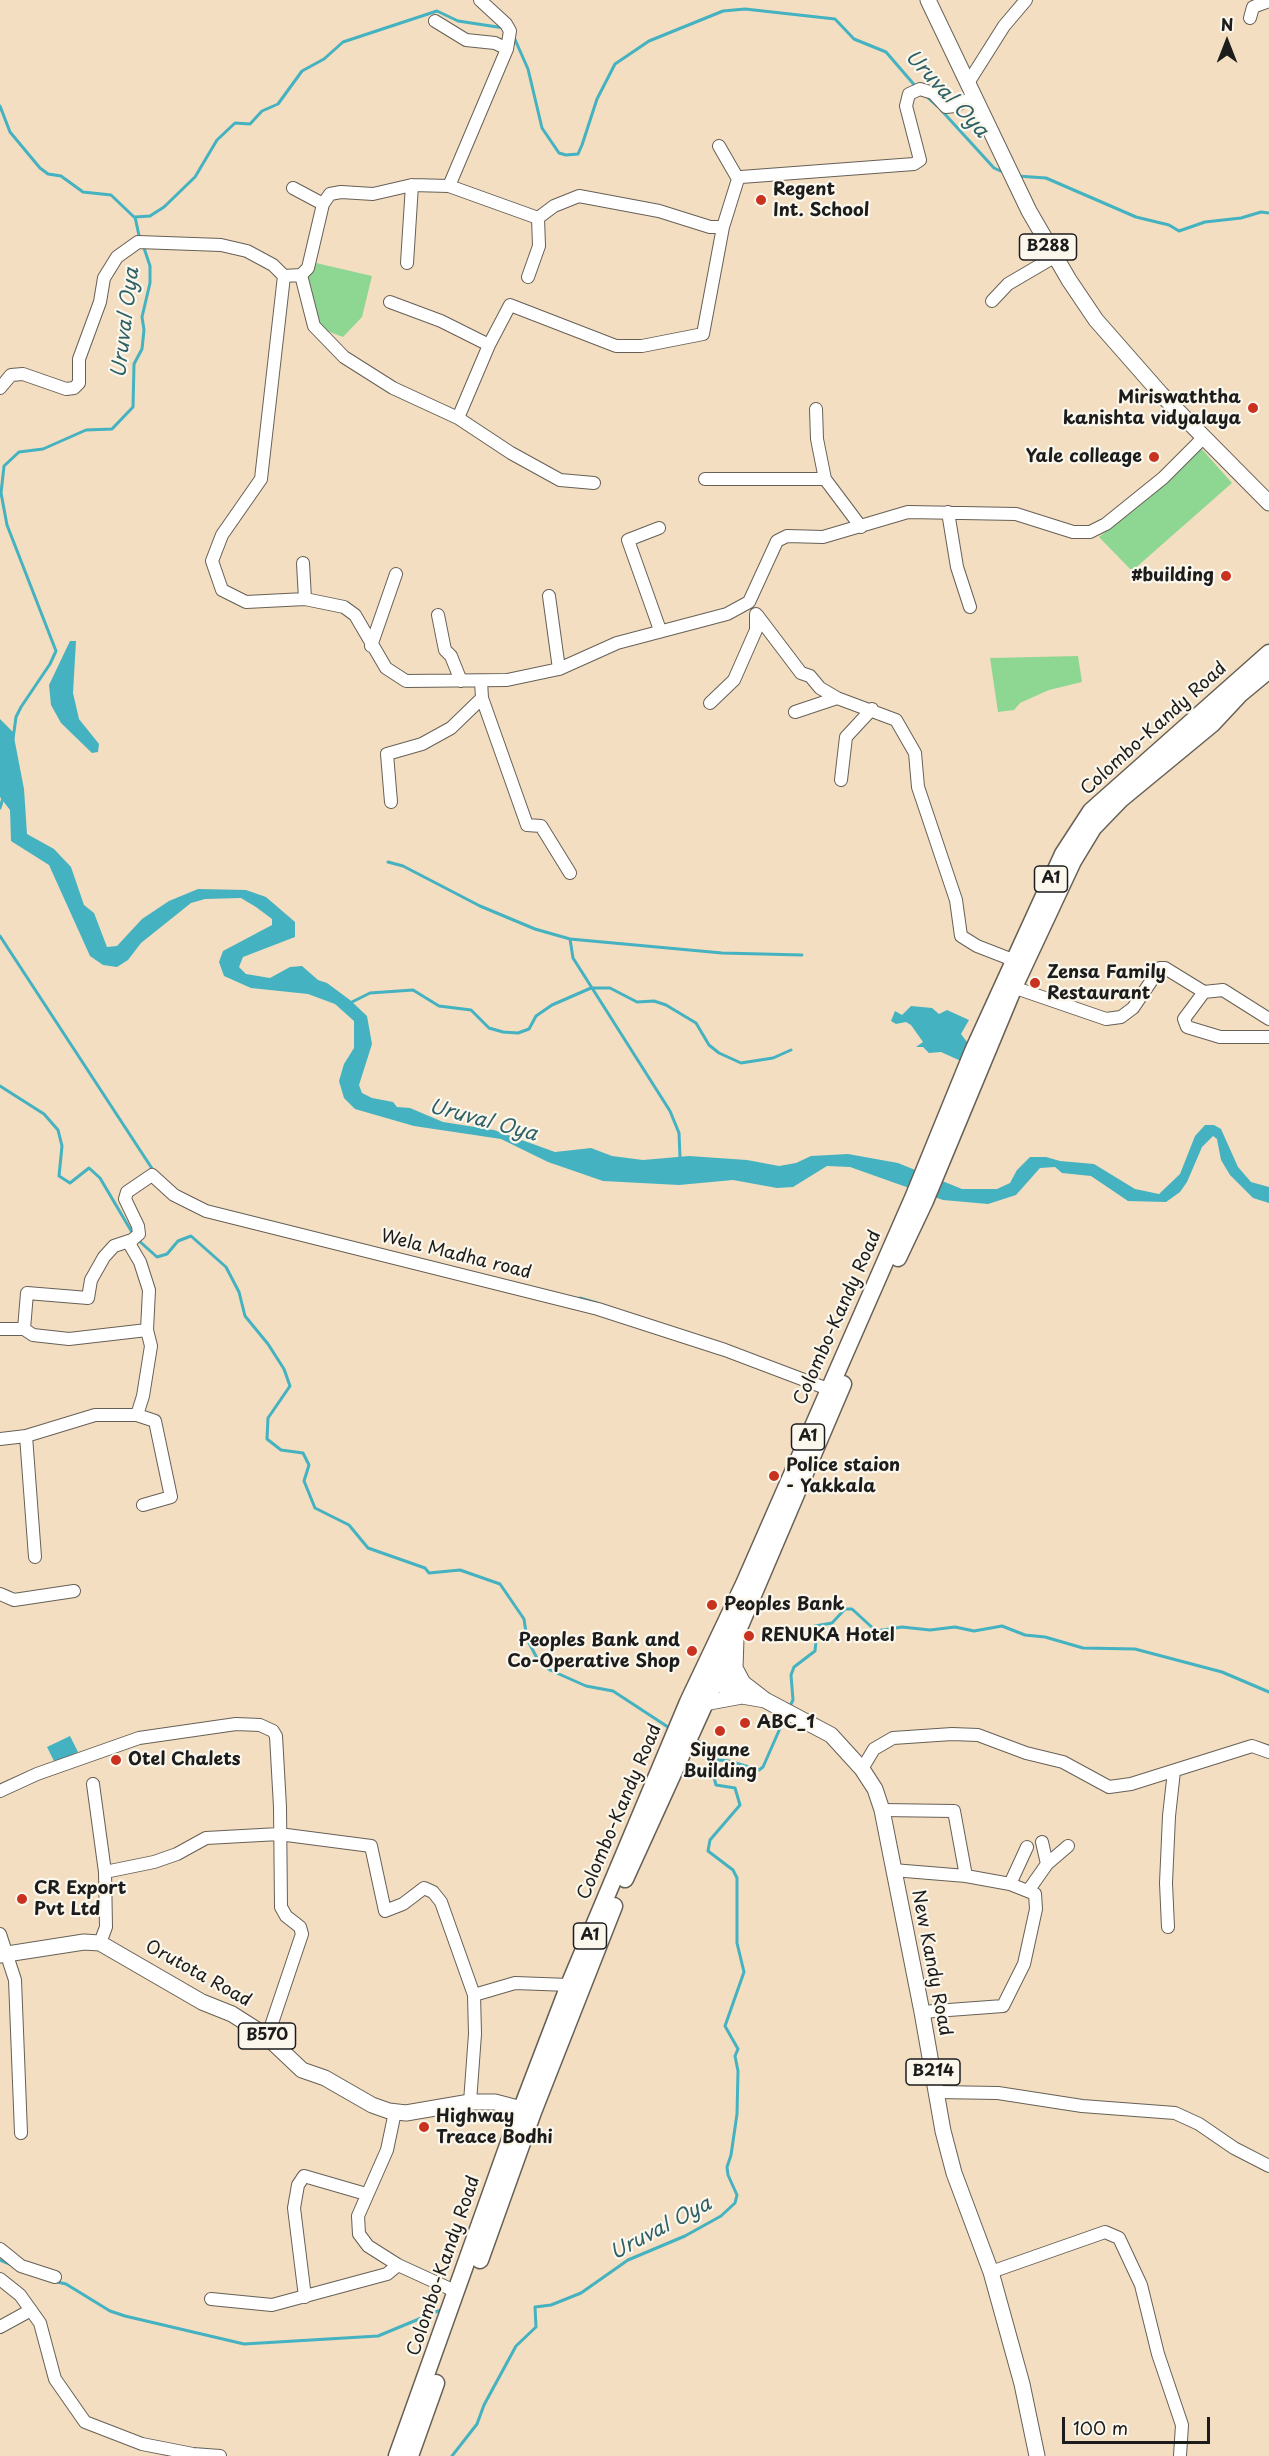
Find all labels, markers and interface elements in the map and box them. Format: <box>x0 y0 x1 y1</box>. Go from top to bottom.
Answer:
north arrow <box>1197 12 1257 72</box>
text: N <box>1221 12 1233 36</box>
water label: Uruval Oya <box>899 45 993 143</box>
place label: Regent Int. School <box>773 179 869 222</box>
marker: Regent Int. School <box>754 193 768 207</box>
road number: B288 <box>1020 234 1076 260</box>
water label: Uruval Oya <box>107 266 145 380</box>
place label: Miriswaththa kanishta vidyalaya <box>1063 387 1241 430</box>
marker: Miriswaththa kanishta vidyalaya <box>1246 401 1260 415</box>
place label: Yale colleage <box>1026 446 1142 468</box>
marker: Yale colleage <box>1147 450 1161 464</box>
place label: #building <box>1132 565 1214 587</box>
marker: #building <box>1219 569 1233 583</box>
street label: Colombo-Kandy Road <box>1077 658 1231 800</box>
road number: A1 <box>1034 866 1068 892</box>
place label: Zensa Family Restaurant <box>1047 962 1166 1004</box>
marker: Zensa Family Restaurant <box>1028 976 1042 990</box>
water label: Uruval Oya <box>426 1095 540 1147</box>
street label: Wela Madha road <box>378 1226 534 1284</box>
street label: Colombo-Kandy Road <box>790 1227 886 1409</box>
road number: A1 <box>792 1424 824 1450</box>
place label: Police staion - Yakkala <box>786 1455 900 1498</box>
marker: Police staion - Yakkala <box>767 1469 781 1483</box>
place label: Peoples Bank <box>724 1594 845 1616</box>
marker: Peoples Bank <box>705 1598 719 1612</box>
place label: RENUKA Hotel <box>761 1625 895 1647</box>
marker: RENUKA Hotel <box>742 1629 756 1643</box>
place label: Peoples Bank and Co-Operative Shop <box>507 1630 680 1672</box>
marker: Peoples Bank and Co-Operative Shop <box>685 1644 699 1658</box>
place label: ABC_1 <box>757 1712 815 1734</box>
marker: ABC_1 <box>738 1716 752 1730</box>
street label: Colombo-Kandy Road <box>573 1721 667 1903</box>
marker: Siyane Building <box>713 1724 727 1738</box>
place label: Siyane Building <box>683 1740 757 1782</box>
place label: Otel Chalets <box>128 1749 241 1771</box>
marker: Otel Chalets <box>109 1753 123 1767</box>
place label: CR Export Pvt Ltd <box>34 1878 126 1920</box>
street label: New Kandy Road <box>906 1888 956 2038</box>
marker: CR Export Pvt Ltd <box>15 1892 29 1906</box>
road number: A1 <box>574 1923 606 1949</box>
street label: Orutota Road <box>141 1936 255 2012</box>
road number: B570 <box>238 2023 296 2049</box>
road number: B214 <box>906 2059 960 2085</box>
place label: Highway Treace Bodhi <box>436 2106 553 2148</box>
marker: Highway Treace Bodhi <box>417 2120 431 2134</box>
street label: Colombo-Kandy Road <box>403 2173 485 2359</box>
water label: Uruval Oya <box>606 2192 716 2266</box>
scale bar <box>1065 2405 1214 2443</box>
text: 100 m <box>1073 2414 1128 2441</box>

